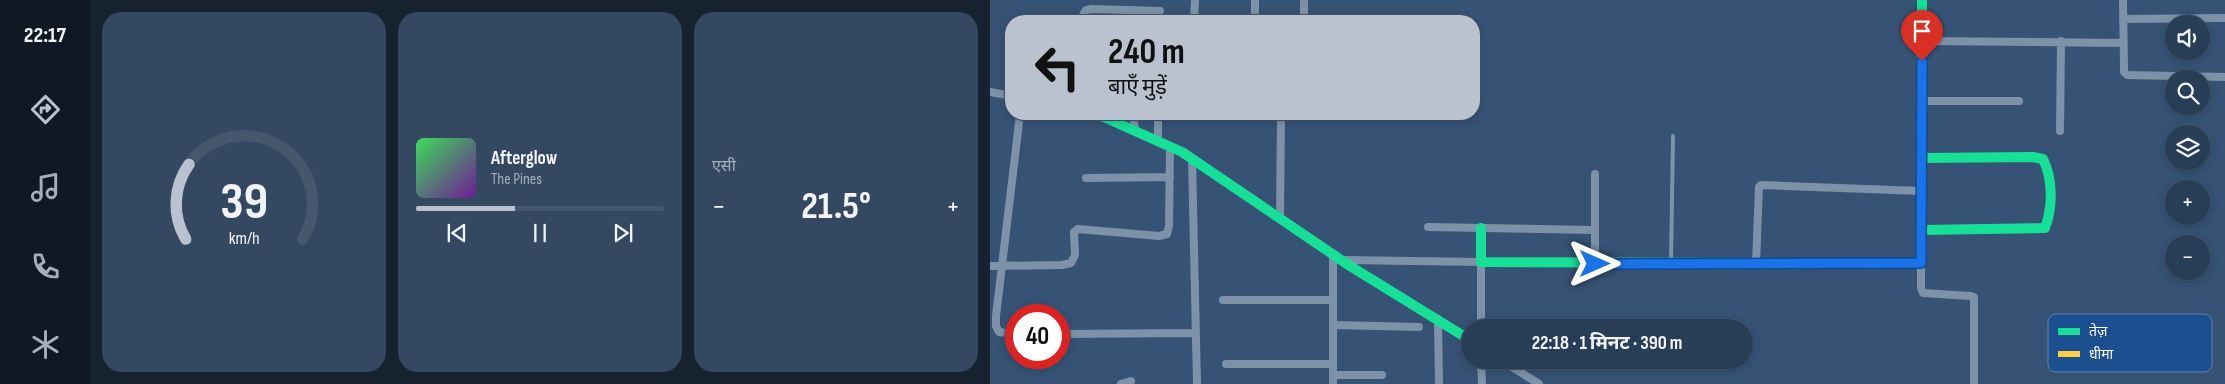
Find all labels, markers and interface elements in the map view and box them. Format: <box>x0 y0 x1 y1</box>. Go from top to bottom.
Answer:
pin <box>1901 10 1943 61</box>
map controls <box>2165 15 2210 280</box>
button: sound <box>2165 15 2210 60</box>
icon: arrive <box>1908 17 1936 45</box>
text: 22:17 <box>24 22 66 49</box>
text: 240 m <box>1108 31 1185 74</box>
icon: left <box>1025 35 1090 100</box>
button: search <box>2165 70 2210 115</box>
text: बाएँ मुड़ें <box>1108 74 1167 101</box>
icon: directions <box>28 92 63 127</box>
button: layers <box>2165 125 2210 170</box>
text: Afterglow <box>491 147 557 170</box>
text: एसी <box>712 157 736 176</box>
icon: music <box>28 170 63 205</box>
text: The Pines <box>491 170 542 189</box>
text: 39 <box>220 171 268 234</box>
button: + <box>2165 180 2210 225</box>
text: 21.5° <box>801 184 871 229</box>
text: − <box>712 190 726 223</box>
text: + <box>946 190 960 223</box>
icon: previous <box>443 219 471 247</box>
icon: pause <box>526 219 554 247</box>
icon: next <box>609 219 637 247</box>
text: km/h <box>229 228 259 249</box>
button: − <box>2165 235 2210 280</box>
position arrow <box>1568 237 1620 289</box>
icon: phone <box>28 249 63 284</box>
speed limit sign: 40 <box>1005 304 1070 369</box>
legend <box>2048 314 2212 372</box>
text: तेज़ <box>2089 322 2108 340</box>
icon: climate <box>28 327 63 362</box>
text: 22:18 · 1 मिनट · 390 m <box>1532 332 1682 355</box>
text: धीमा <box>2089 346 2114 363</box>

